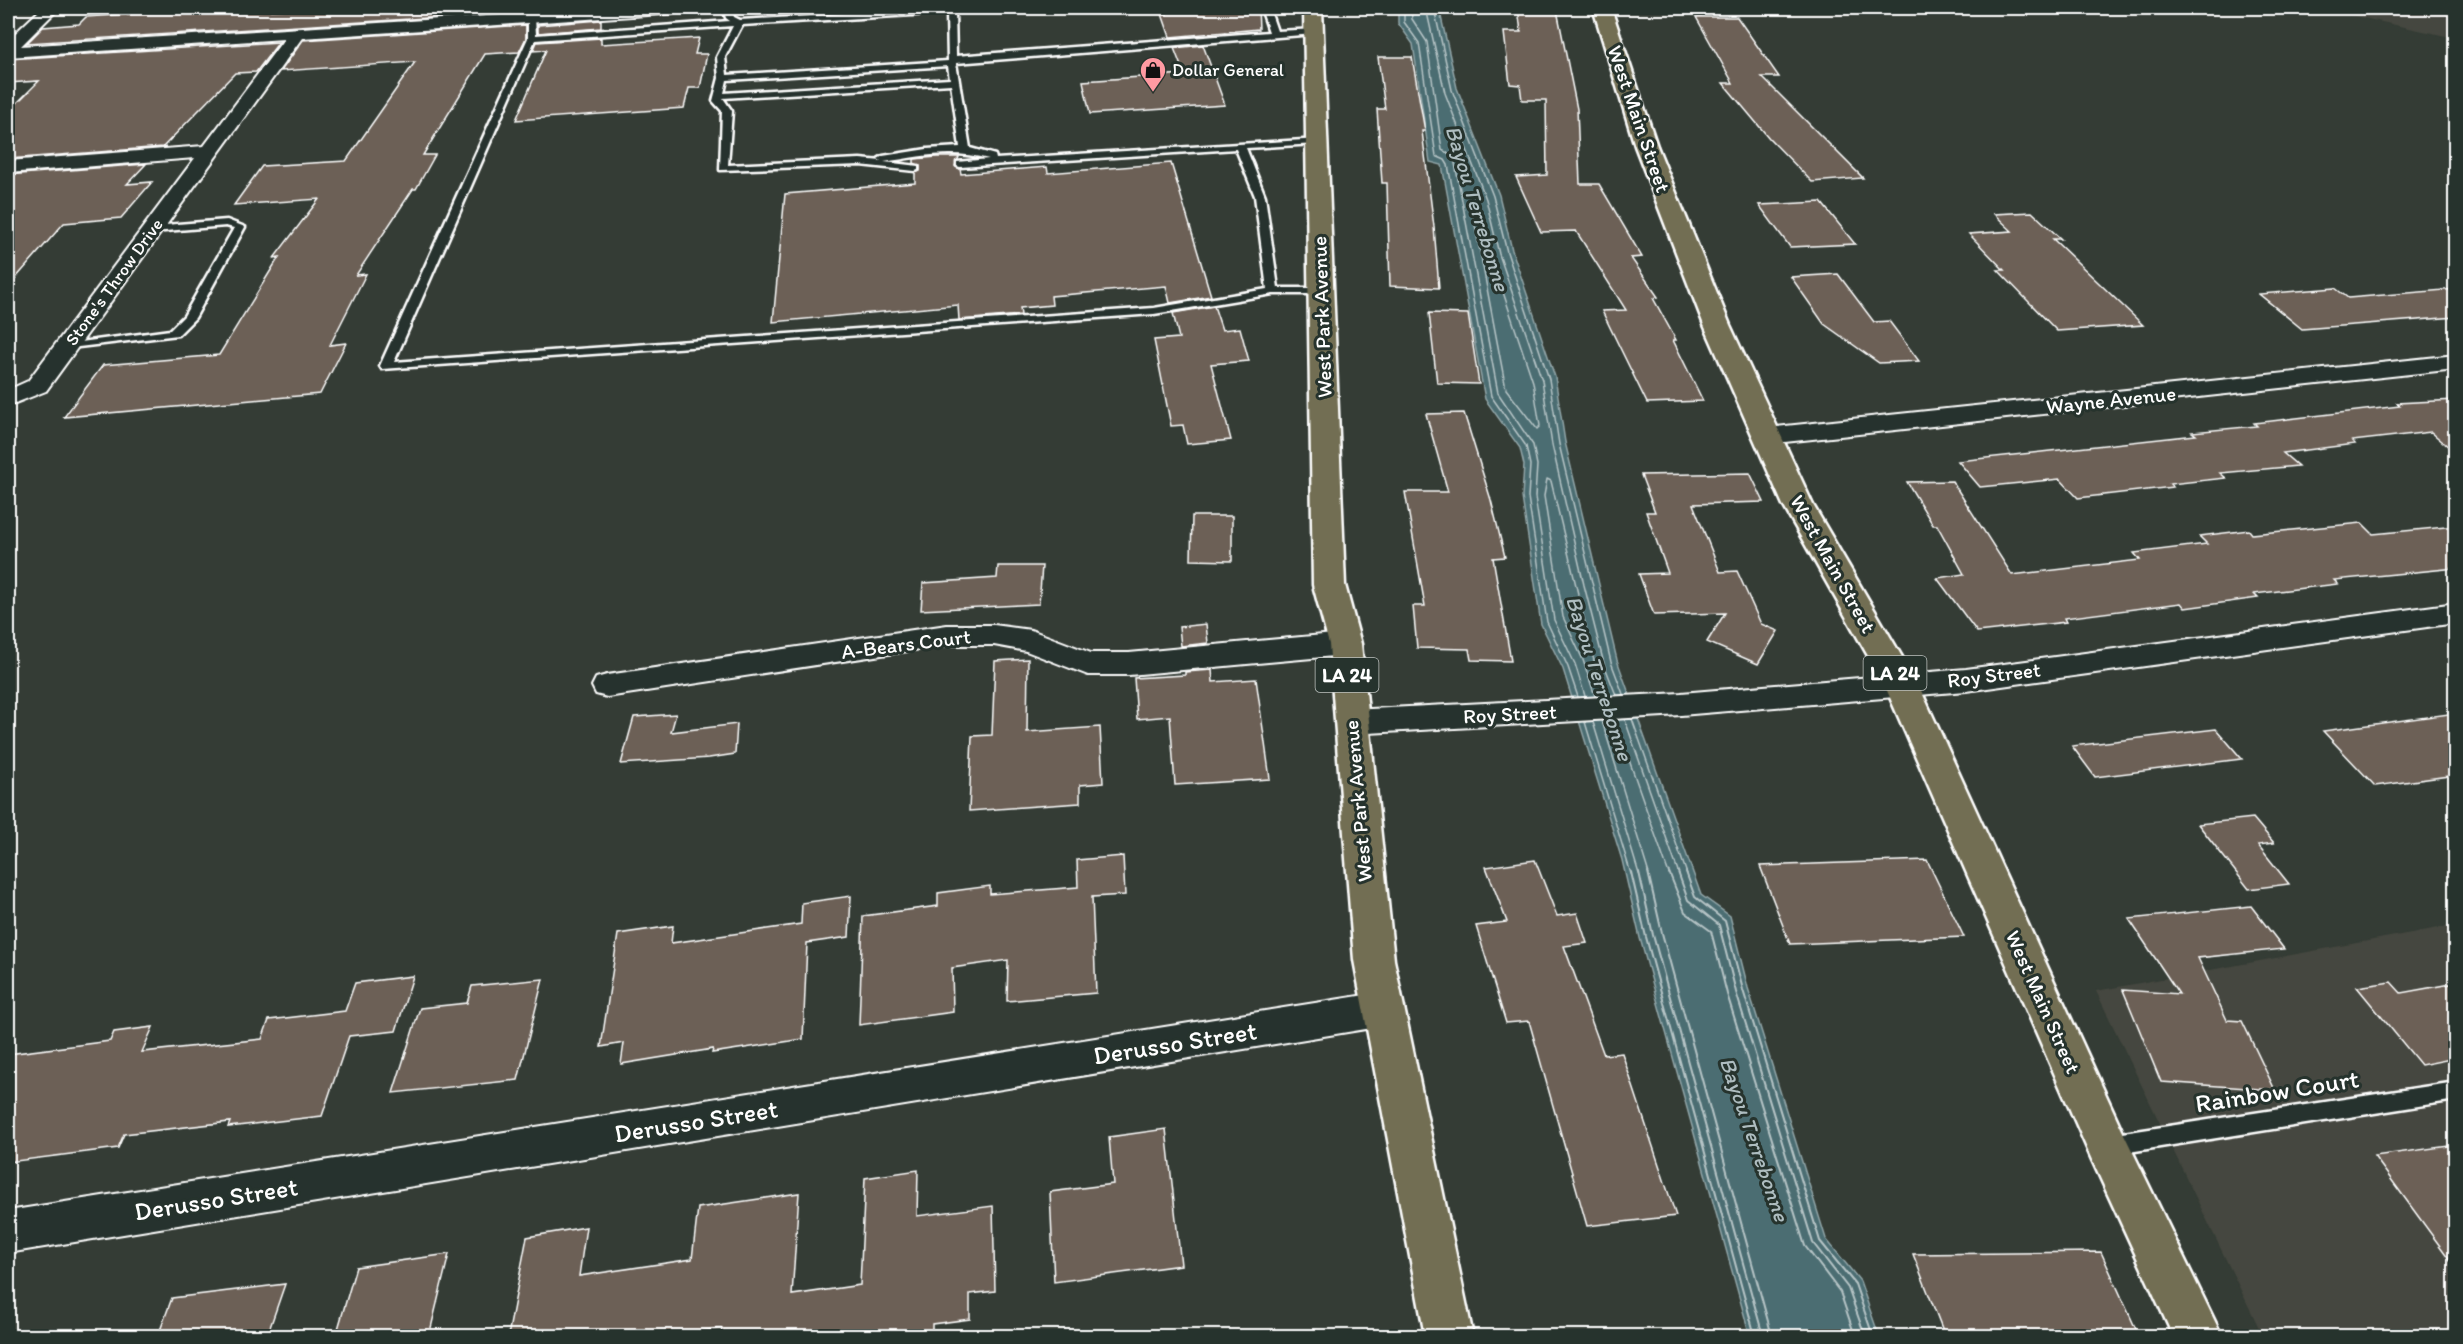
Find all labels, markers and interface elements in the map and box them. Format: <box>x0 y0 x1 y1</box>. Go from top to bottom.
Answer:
street label: West Main Street <box>1603 42 1676 196</box>
shop icon: Dollar General <box>1138 55 1168 93</box>
place label: Dollar General <box>1172 59 1284 81</box>
water label: Bayou Terrebonne <box>1439 122 1516 296</box>
street label: Stone's Throw Drive <box>60 214 168 350</box>
street label: West Park Avenue <box>1306 236 1337 399</box>
street label: Wayne Avenue <box>2045 380 2177 419</box>
street label: West Main Street <box>1785 490 1882 637</box>
water label: Bayou Terrebonne <box>1560 592 1639 765</box>
street label: A-Bears Court <box>840 623 972 664</box>
road number: LA 24 <box>1864 656 1926 690</box>
street label: Roy Street <box>1946 656 2042 693</box>
road number: LA 24 <box>1316 658 1378 692</box>
street label: Roy Street <box>1462 699 1558 728</box>
street label: West Park Avenue <box>1338 719 1377 883</box>
street label: West Main Street <box>2001 926 2086 1077</box>
street label: Derusso Street <box>1091 1014 1259 1072</box>
water label: Bayou Terrebonne <box>1714 1054 1796 1226</box>
street label: Rainbow Court <box>2193 1062 2361 1120</box>
street label: Derusso Street <box>612 1092 780 1150</box>
street label: Derusso Street <box>132 1170 300 1228</box>

